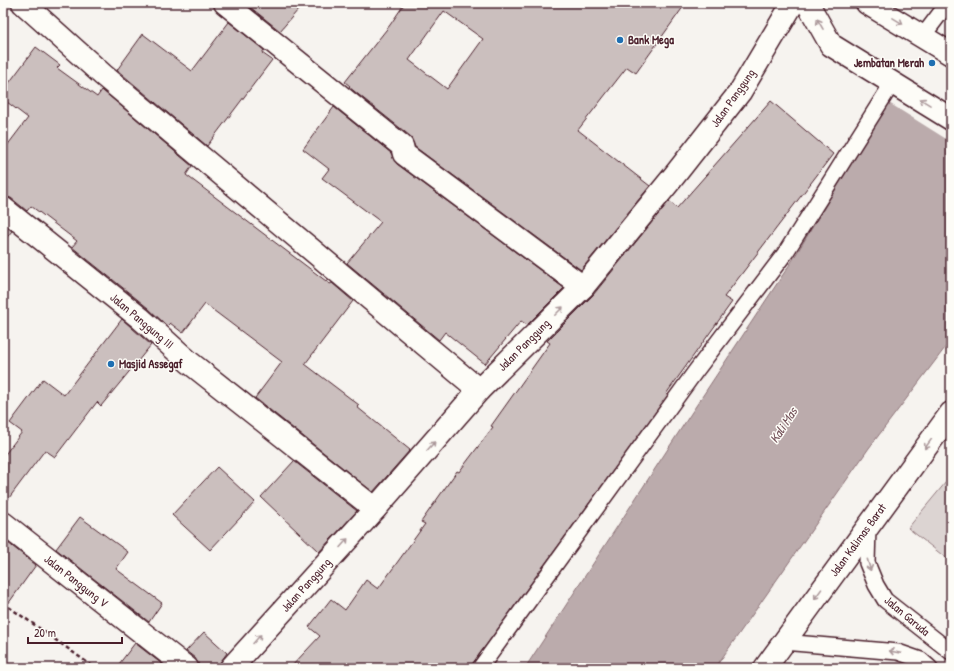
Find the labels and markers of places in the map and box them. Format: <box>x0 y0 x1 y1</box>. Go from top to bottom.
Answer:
place label: Bank Mega <box>628 31 674 49</box>
marker: Bank Mega <box>615 35 625 45</box>
place label: Jembatan Merah <box>854 54 925 71</box>
marker: Jembatan Merah <box>927 58 937 68</box>
place label: Masjid Assegaf <box>119 355 183 373</box>
marker: Masjid Assegaf <box>106 359 116 369</box>

